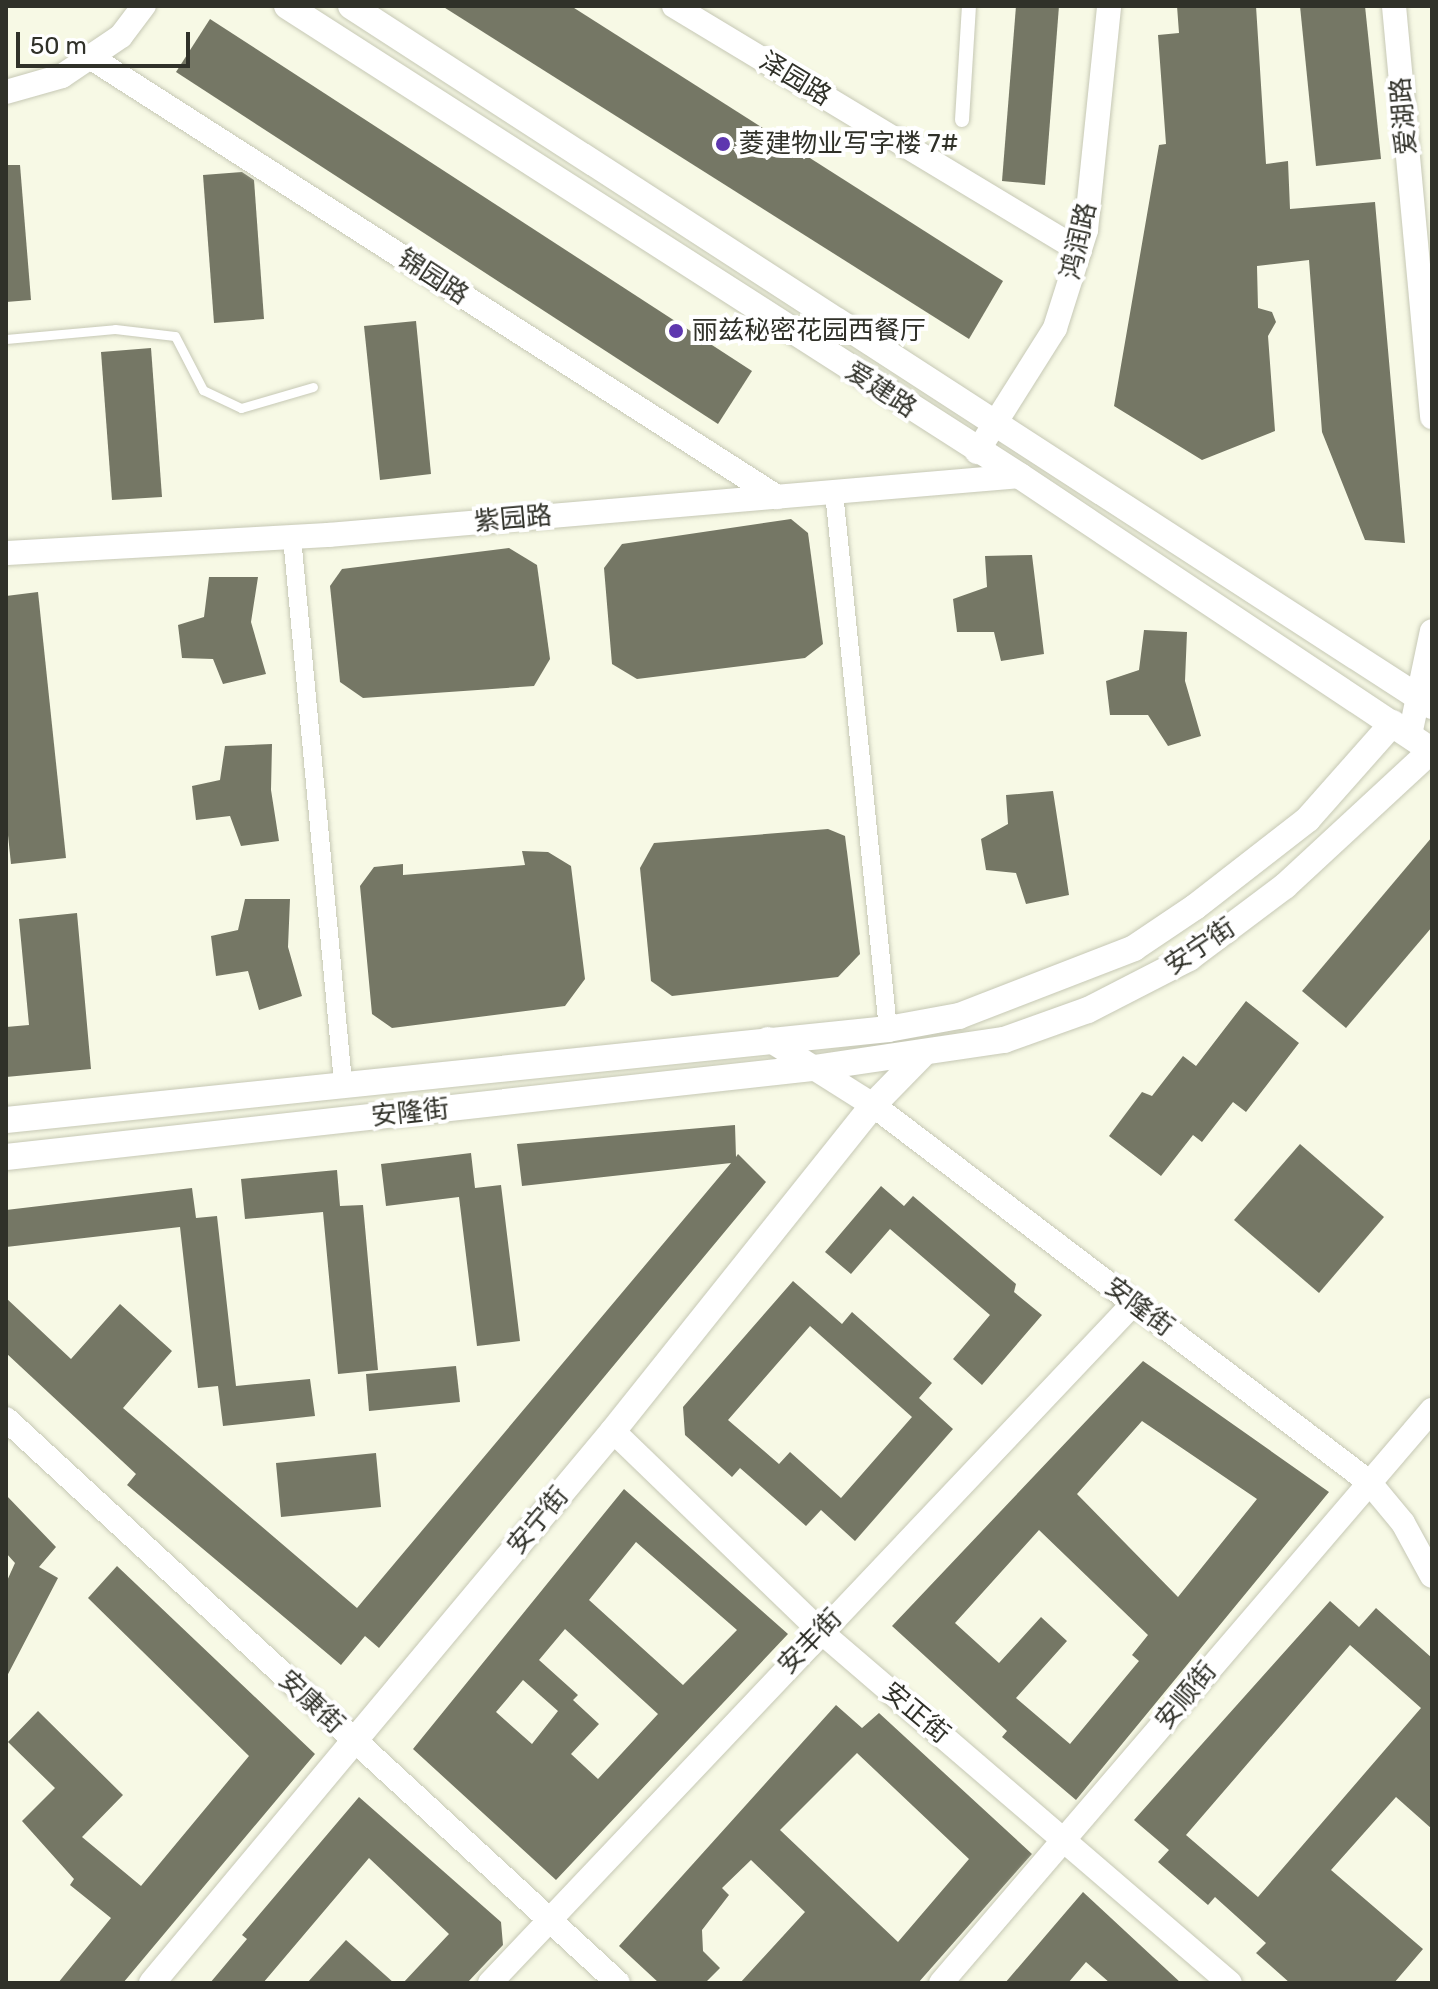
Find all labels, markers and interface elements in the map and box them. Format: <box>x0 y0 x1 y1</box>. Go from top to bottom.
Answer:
scale bar <box>20 16 194 66</box>
text: 50 m <box>30 32 87 60</box>
street label: 泽园路 <box>754 46 836 112</box>
street label: 爱湖路 <box>1385 76 1423 156</box>
place label: 菱建物业写字楼 7# <box>739 128 959 160</box>
marker: 菱建物业写字楼 7# <box>714 135 732 153</box>
street label: 鸿润路 <box>1055 199 1103 283</box>
street label: 锦园路 <box>392 243 474 311</box>
place label: 丽兹秘密花园西餐厅 <box>692 315 926 347</box>
marker: 丽兹秘密花园西餐厅 <box>667 322 685 340</box>
street label: 爱建路 <box>840 356 922 424</box>
street label: 紫园路 <box>473 500 553 538</box>
street label: 安宁街 <box>1159 912 1241 982</box>
street label: 安隆街 <box>370 1093 450 1133</box>
street label: 安隆街 <box>1098 1271 1180 1343</box>
street label: 安宁街 <box>501 1481 575 1561</box>
street label: 安丰街 <box>772 1603 848 1681</box>
street label: 安顺街 <box>1149 1656 1223 1736</box>
street label: 安康街 <box>272 1664 350 1740</box>
street label: 安正街 <box>876 1676 956 1750</box>

